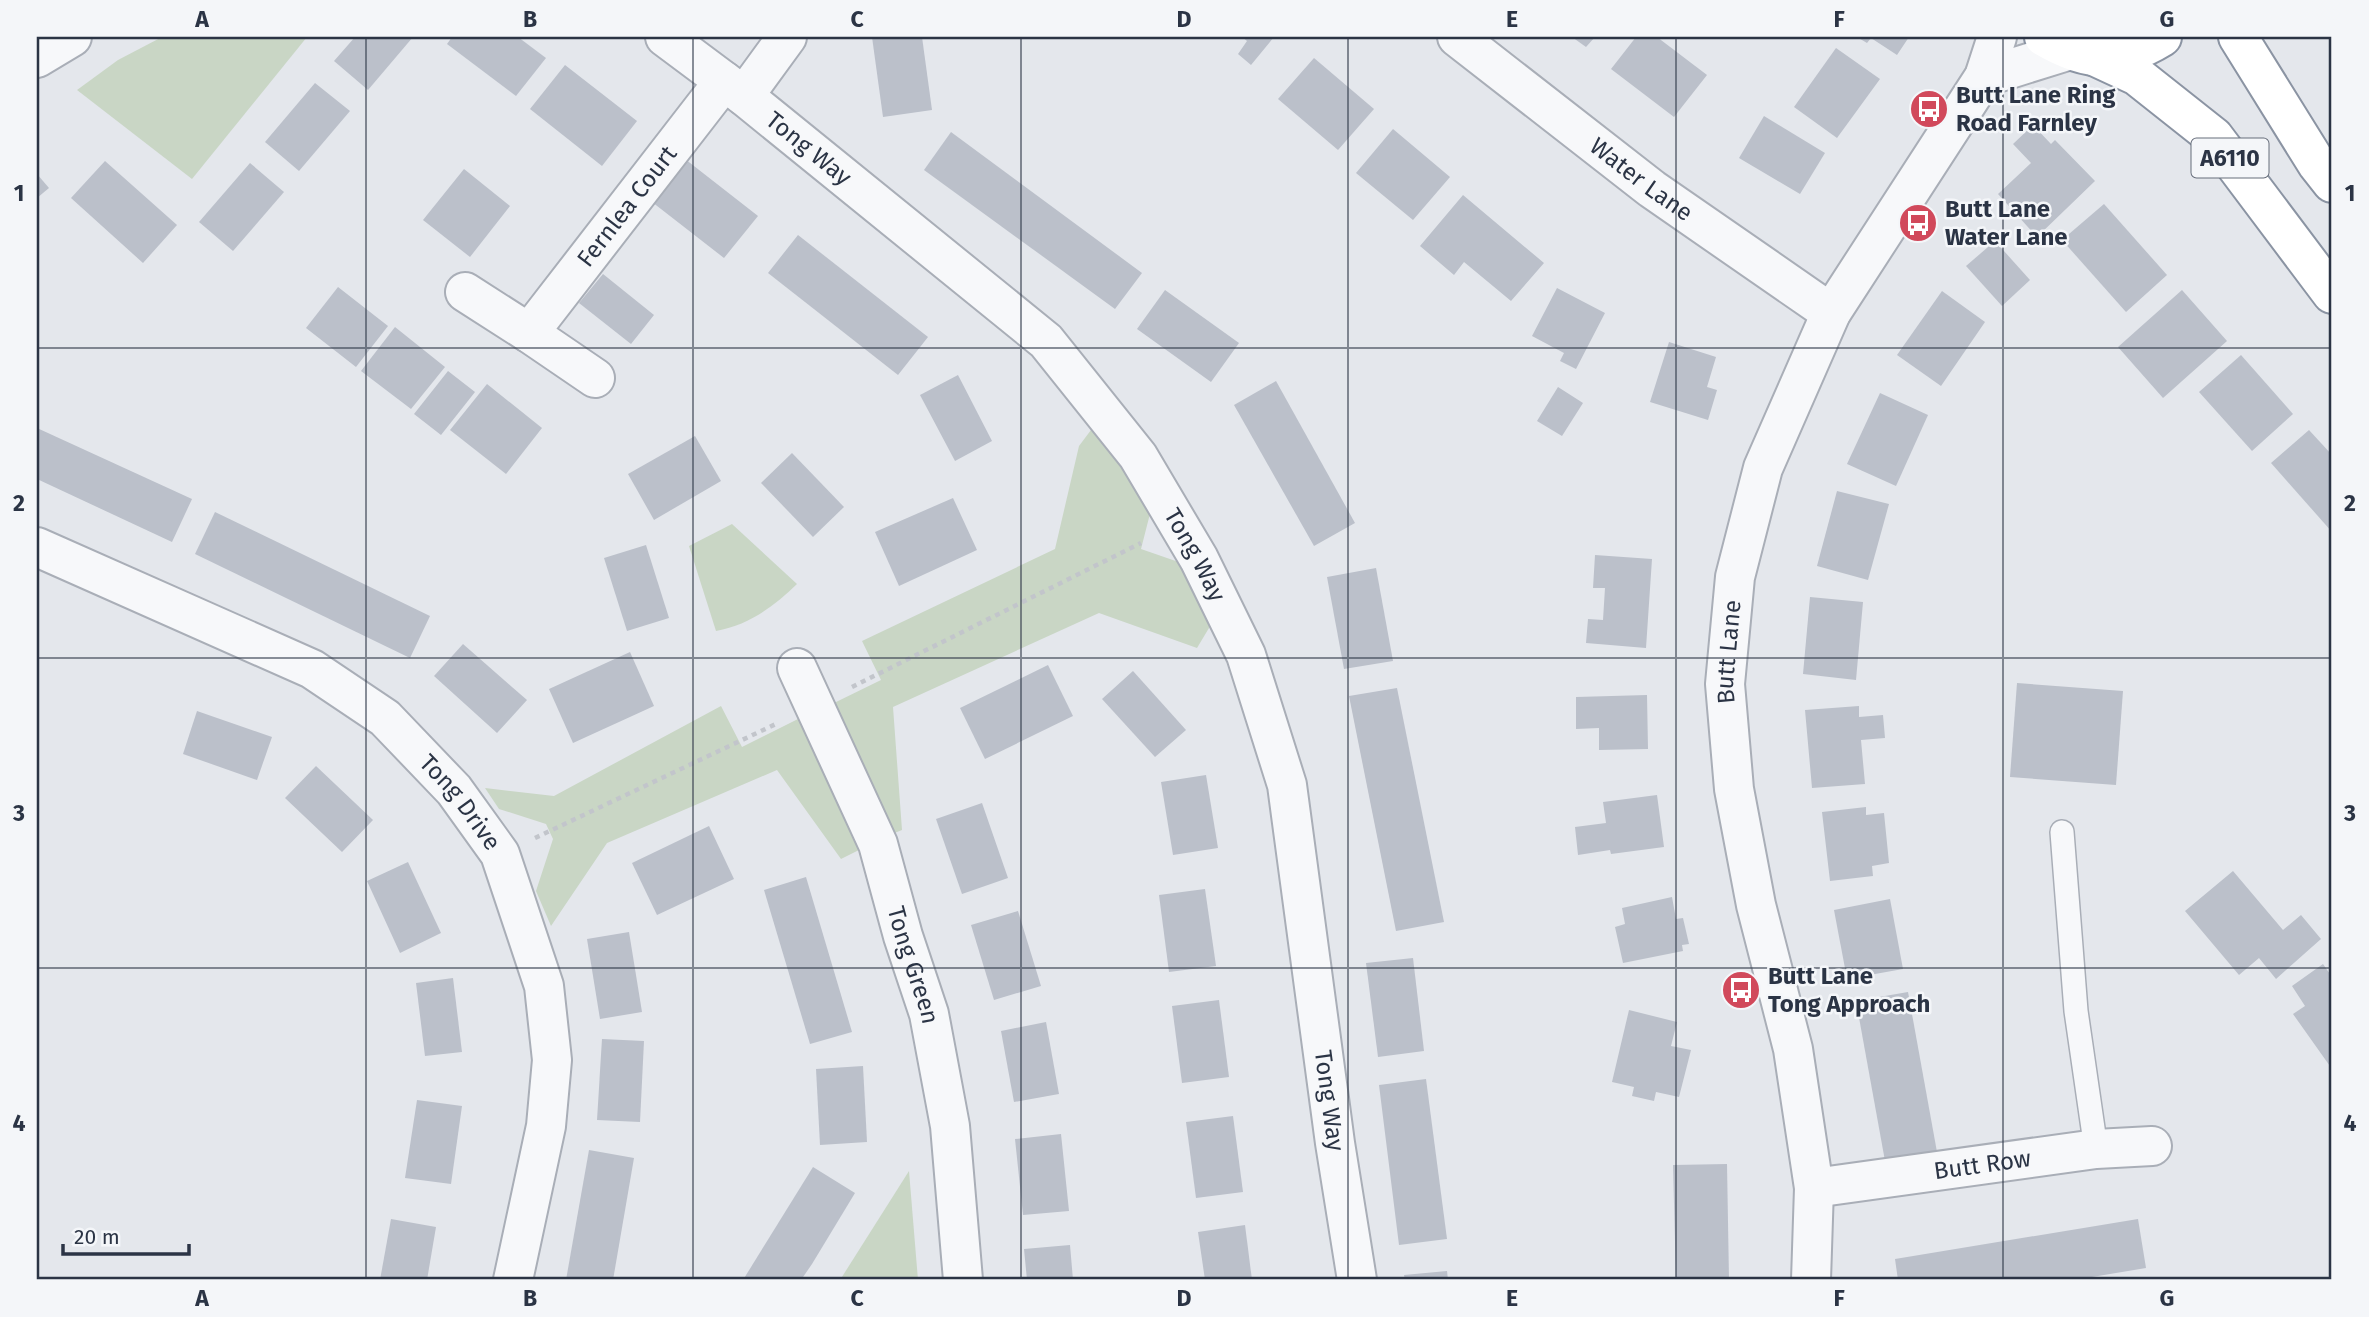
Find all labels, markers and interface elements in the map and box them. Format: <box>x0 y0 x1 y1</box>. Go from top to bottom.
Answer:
text: A <box>194 5 209 33</box>
text: B <box>523 5 537 33</box>
text: C <box>850 5 864 33</box>
text: D <box>1177 5 1192 33</box>
text: E <box>1506 5 1518 33</box>
text: F <box>1833 5 1845 33</box>
text: G <box>2160 5 2174 33</box>
place label: Butt Lane Ring Road Farnley <box>1956 81 2116 137</box>
bus stop icon: Butt Lane Ring Road Farnley <box>1908 88 1950 130</box>
street label: Tong Way <box>760 106 857 192</box>
street label: Water Lane <box>1584 132 1698 227</box>
road number: A6110 <box>2192 139 2268 178</box>
street label: Fernlea Court <box>571 140 683 272</box>
text: 1 <box>14 179 24 207</box>
text: 1 <box>2345 179 2355 207</box>
place label: Butt Lane Water Lane <box>1945 195 2067 251</box>
bus stop icon: Butt Lane Water Lane <box>1897 202 1939 244</box>
text: 2 <box>13 489 25 517</box>
text: 2 <box>2344 489 2356 517</box>
street label: Tong Way <box>1158 503 1232 606</box>
street label: Butt Lane <box>1711 599 1747 705</box>
street label: Tong Drive <box>414 749 507 856</box>
text: 3 <box>12 799 25 827</box>
text: 3 <box>2343 799 2356 827</box>
street label: Tong Green <box>882 903 945 1026</box>
place label: Butt Lane Tong Approach <box>1768 962 1930 1018</box>
bus stop icon: Butt Lane Tong Approach <box>1720 969 1762 1011</box>
street label: Tong Way <box>1309 1048 1350 1153</box>
text: 4 <box>13 1109 26 1137</box>
text: 4 <box>2344 1109 2357 1137</box>
street label: Butt Row <box>1932 1144 2033 1185</box>
scale bar <box>63 1212 189 1256</box>
text: 20 m <box>74 1224 120 1250</box>
text: A <box>194 1284 209 1312</box>
text: B <box>523 1284 537 1312</box>
text: C <box>850 1284 864 1312</box>
text: D <box>1177 1284 1192 1312</box>
text: E <box>1506 1284 1518 1312</box>
text: F <box>1833 1284 1845 1312</box>
text: G <box>2160 1284 2174 1312</box>

